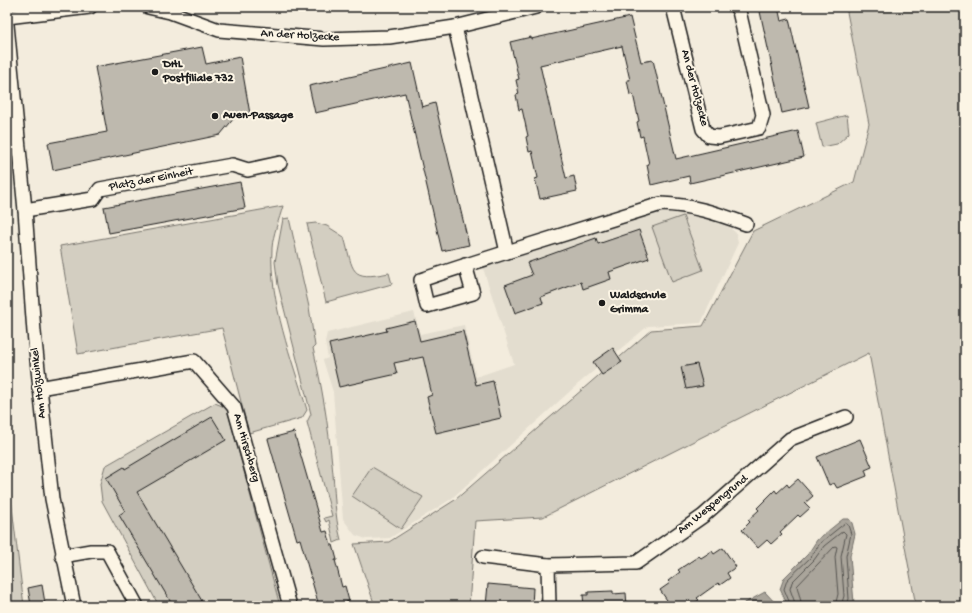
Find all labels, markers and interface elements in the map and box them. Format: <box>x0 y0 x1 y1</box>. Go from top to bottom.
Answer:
street label: An der Holzecke <box>260 27 340 45</box>
street label: An der Holzecke <box>677 48 711 129</box>
place label: DHL Postfiliale 732 <box>162 58 233 86</box>
marker: DHL Postfiliale 732 <box>150 67 160 77</box>
place label: Auen-Passage <box>222 109 294 123</box>
marker: Auen-Passage <box>210 111 220 121</box>
street label: Platz der Einheit <box>107 165 195 195</box>
place label: Waldschule Grimma <box>609 289 667 317</box>
marker: Waldschule Grimma <box>597 298 607 308</box>
street label: Am Holzwinkel <box>28 346 50 419</box>
street label: Am Hirschberg <box>230 412 263 484</box>
street label: Am Wespengrund <box>675 472 752 538</box>

